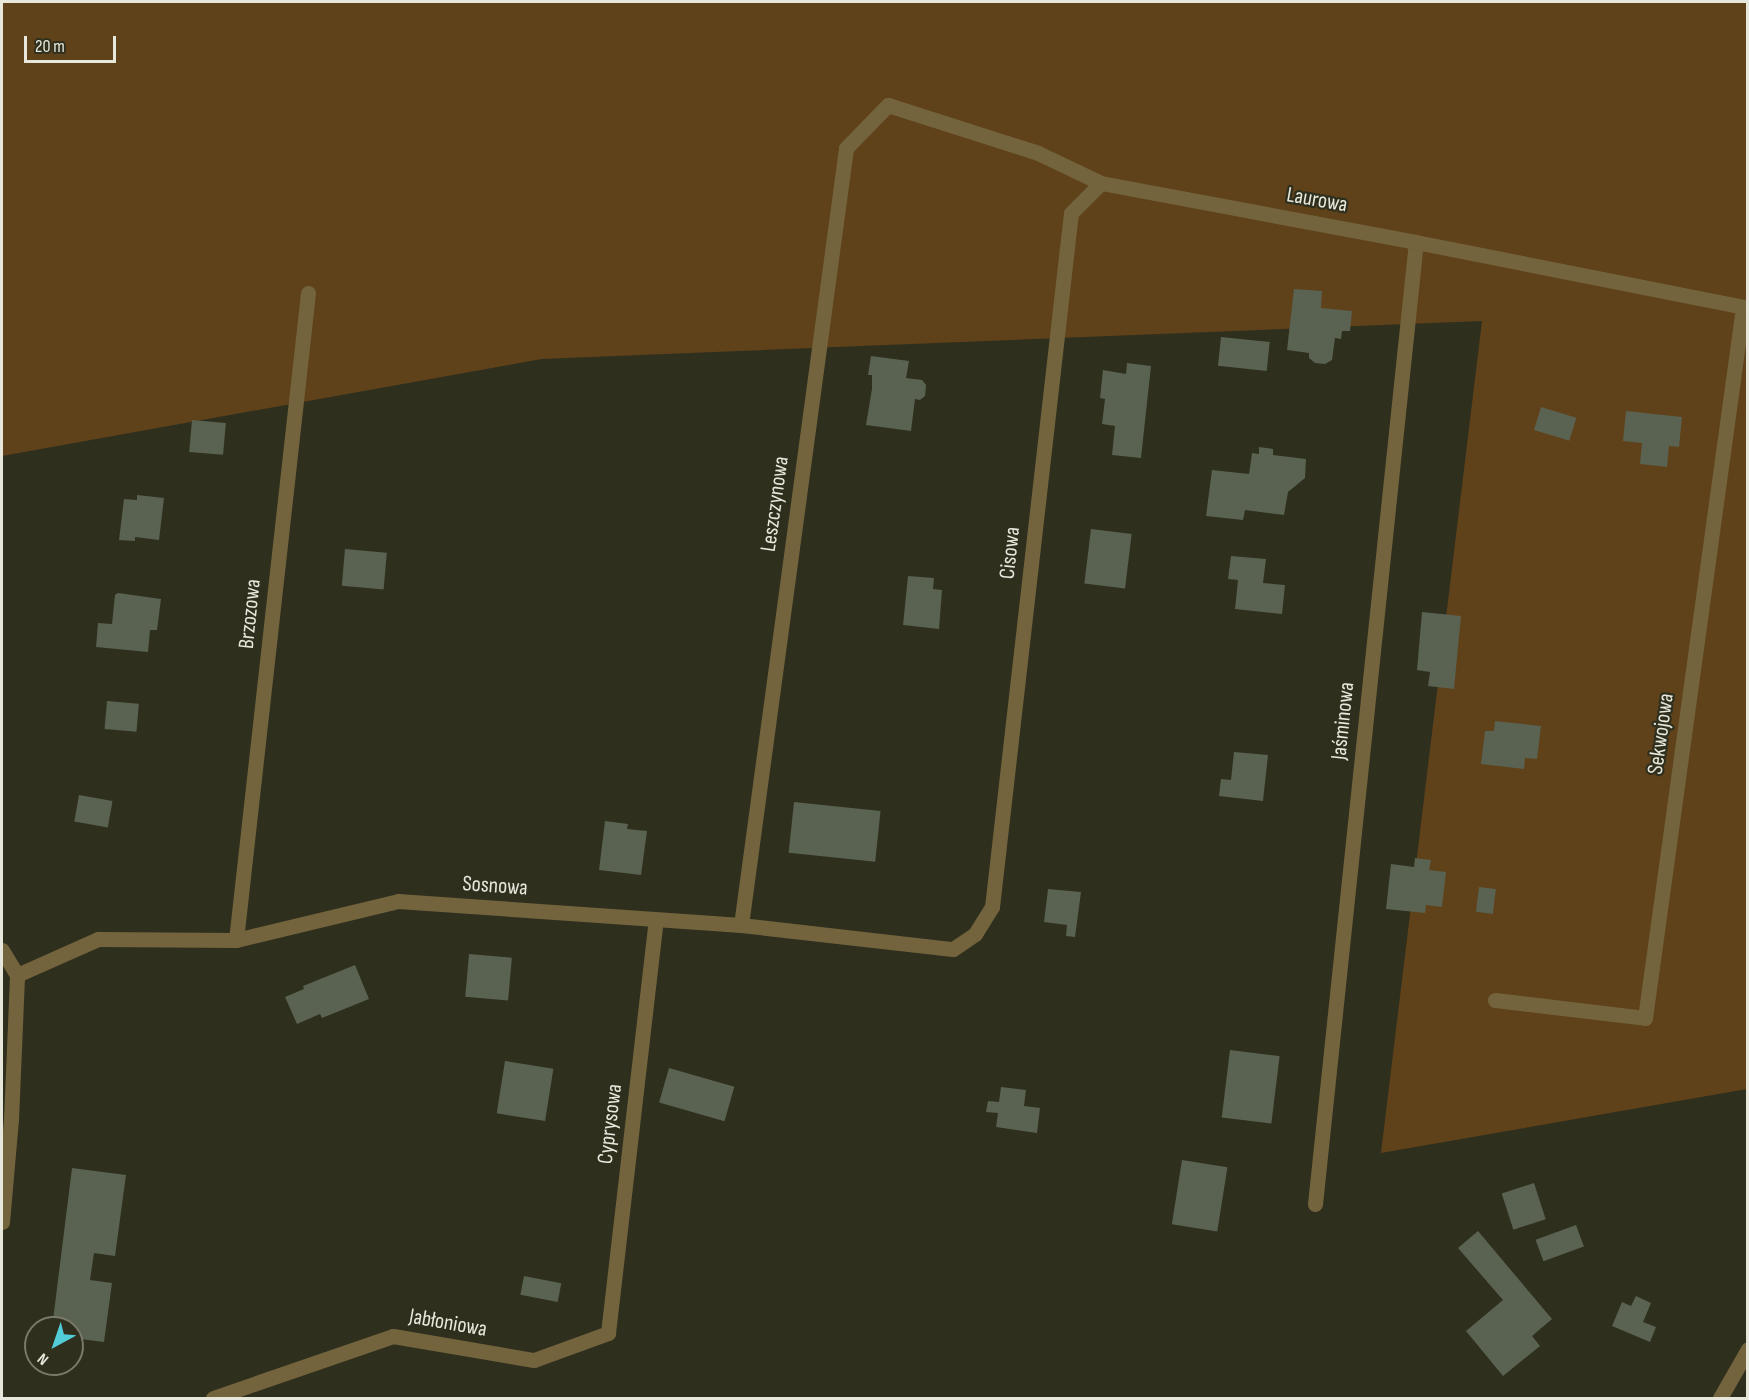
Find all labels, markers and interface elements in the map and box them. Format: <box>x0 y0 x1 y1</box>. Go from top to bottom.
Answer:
scale bar <box>27 24 118 62</box>
text: 20 m <box>35 36 65 57</box>
street label: Laurowa <box>1285 182 1349 218</box>
street label: Leszczynowa <box>755 455 795 553</box>
street label: Cisowa <box>994 526 1026 580</box>
street label: Brzozowa <box>233 578 267 650</box>
street label: Jaśminowa <box>1326 681 1360 761</box>
street label: Sekwojowa <box>1642 692 1680 776</box>
street label: Sosnowa <box>461 871 529 901</box>
street label: Cyprysowa <box>592 1082 628 1166</box>
street label: Jabłoniowa <box>407 1303 489 1343</box>
north arrow <box>24 1316 84 1376</box>
text: N <box>34 1349 53 1369</box>

